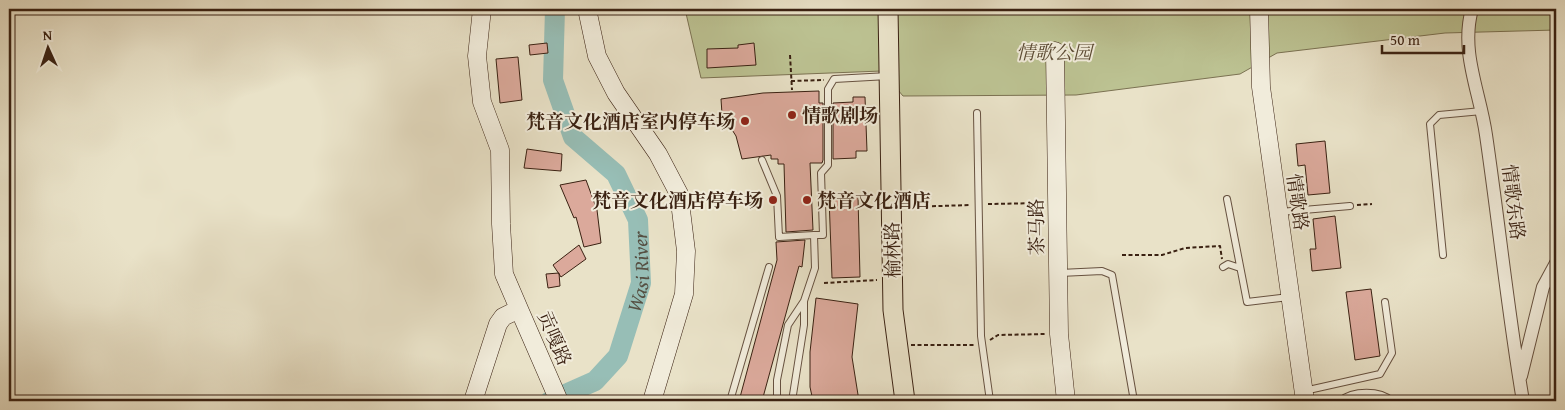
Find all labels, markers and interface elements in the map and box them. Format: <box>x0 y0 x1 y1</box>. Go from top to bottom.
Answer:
north arrow <box>22 22 72 72</box>
scale bar <box>1382 22 1465 54</box>
text: N <box>42 25 53 45</box>
text: 50 m <box>1390 29 1421 50</box>
park label: 情歌公园 <box>1016 38 1095 66</box>
place label: 情歌剧场 <box>802 101 878 129</box>
place label: 梵音文化酒店室内停车场 <box>526 107 735 135</box>
marker: 情歌剧场 <box>786 109 798 121</box>
marker: 梵音文化酒店室内停车场 <box>739 115 751 127</box>
street label: 情歌东路 <box>1495 163 1533 241</box>
street label: 情歌路 <box>1280 172 1316 232</box>
place label: 梵音文化酒店停车场 <box>592 186 763 214</box>
place label: 梵音文化酒店 <box>817 186 931 214</box>
marker: 梵音文化酒店停车场 <box>767 194 779 206</box>
marker: 梵音文化酒店 <box>801 194 813 206</box>
street label: 茶马路 <box>1022 198 1050 256</box>
street label: 榆林路 <box>878 221 906 279</box>
water label: Wasi River <box>618 230 656 315</box>
street label: 贡嘎路 <box>531 306 579 370</box>

